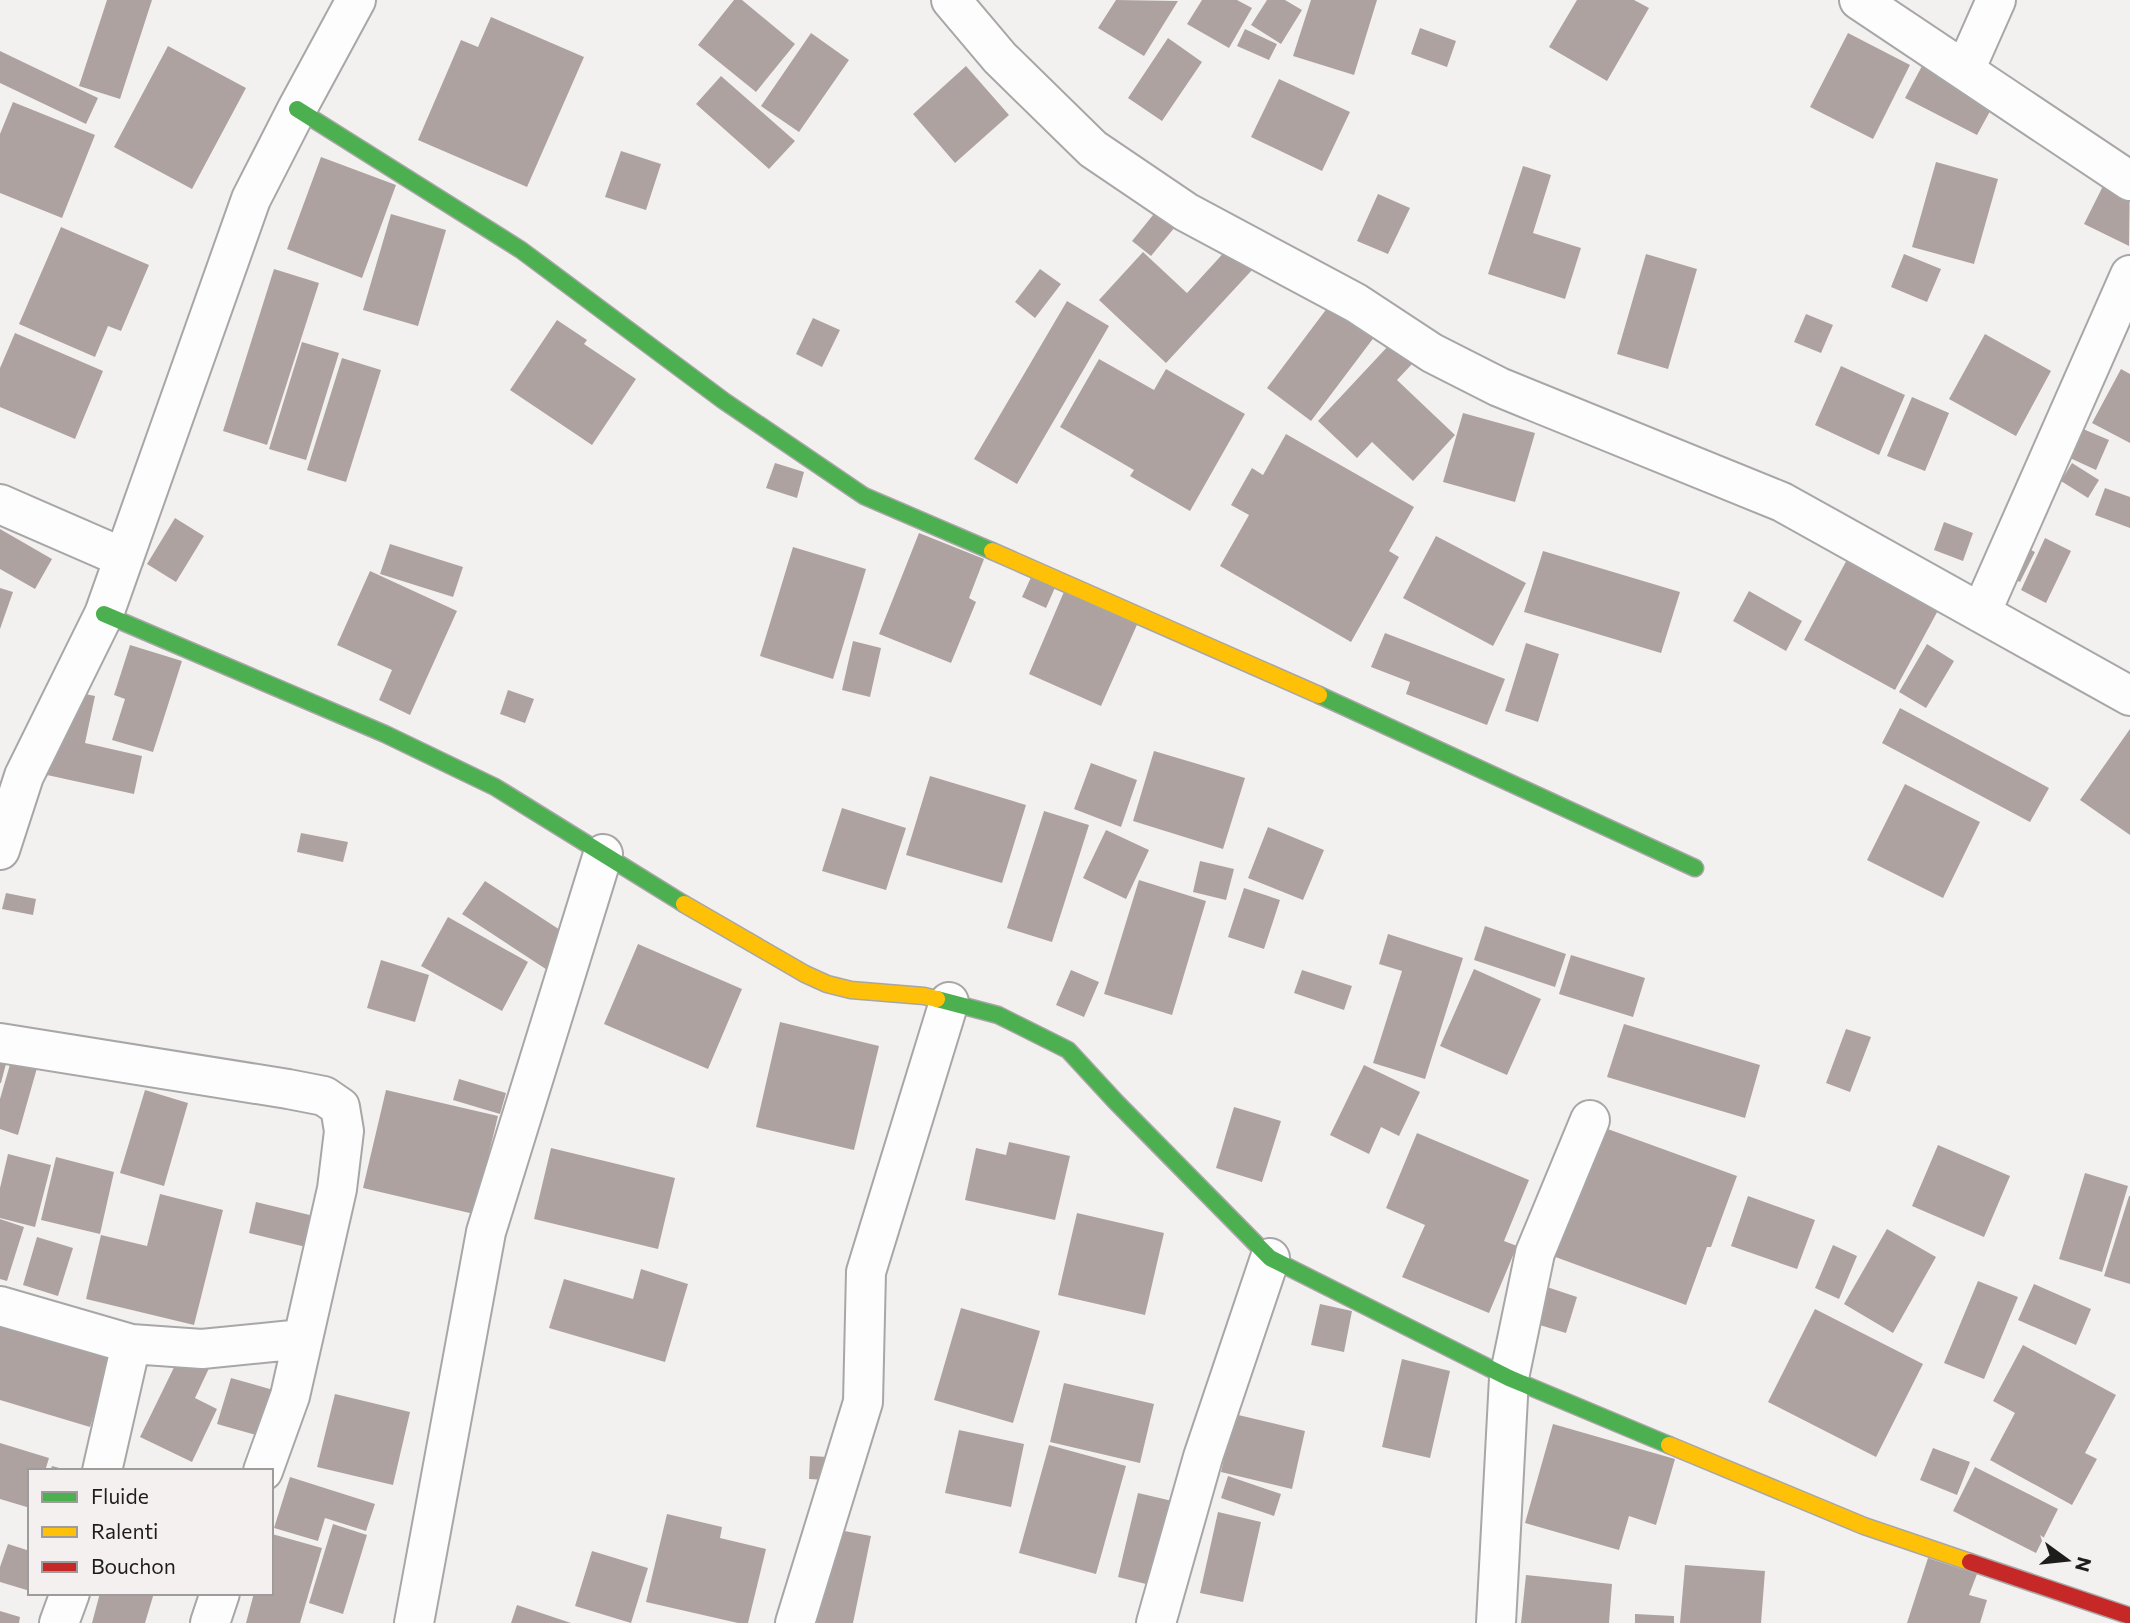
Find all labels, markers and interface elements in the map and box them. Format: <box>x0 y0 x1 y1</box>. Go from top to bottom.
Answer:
legend <box>28 1469 273 1595</box>
text: Fluide <box>91 1483 149 1508</box>
text: Ralenti <box>91 1518 158 1543</box>
north arrow <box>2032 1525 2102 1595</box>
text: Bouchon <box>91 1553 176 1578</box>
text: N <box>2071 1555 2097 1574</box>

